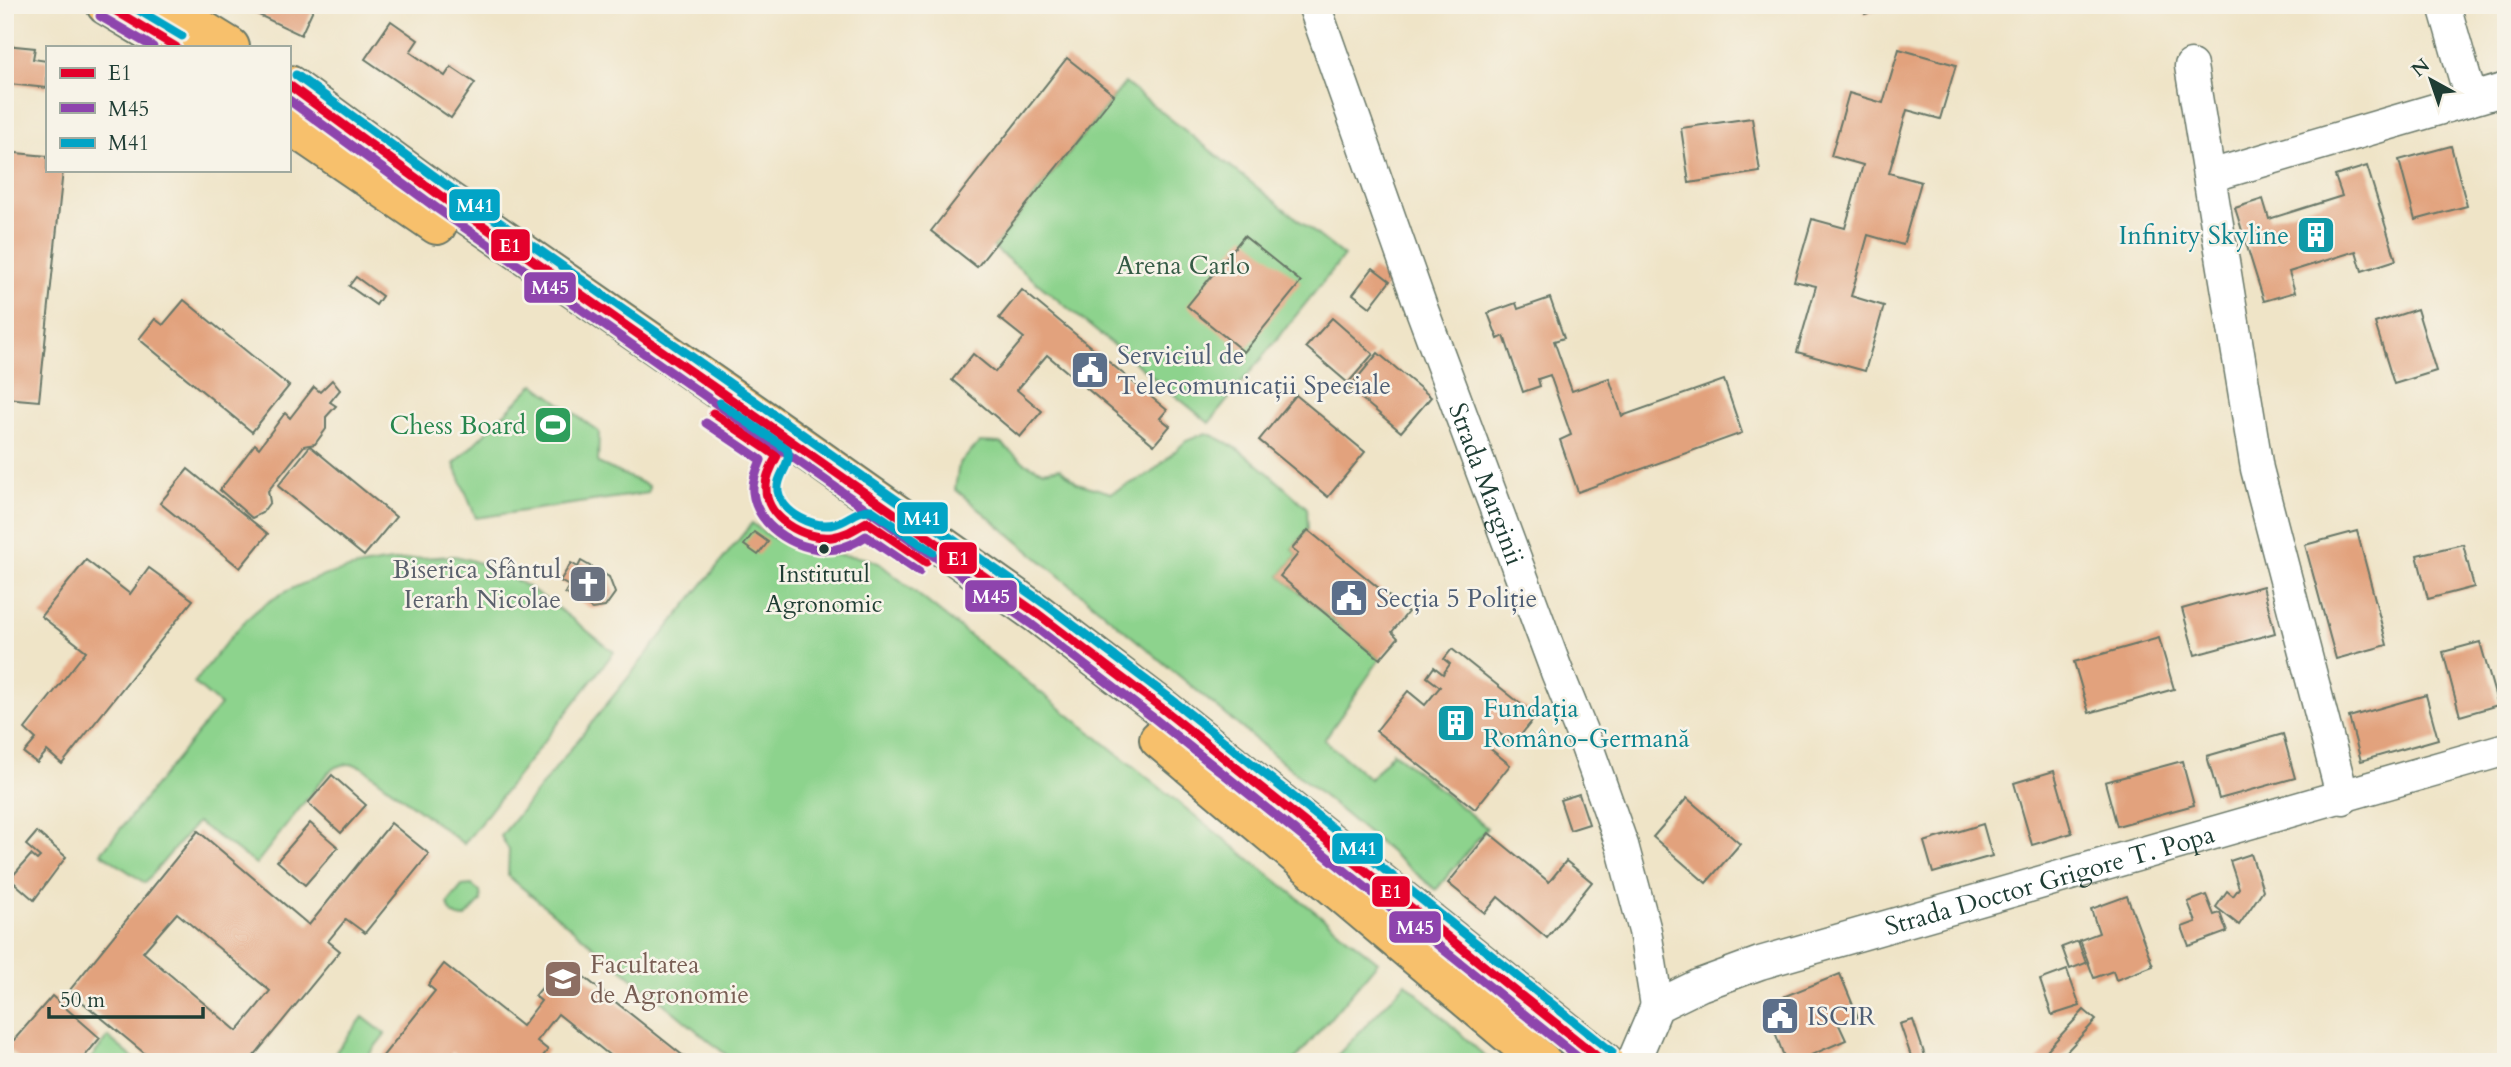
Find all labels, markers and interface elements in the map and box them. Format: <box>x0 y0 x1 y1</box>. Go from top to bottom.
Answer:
legend <box>46 46 290 172</box>
north arrow <box>2396 46 2466 116</box>
text: N <box>2406 52 2436 83</box>
text: E1 <box>108 59 132 88</box>
text: M45 <box>108 95 149 124</box>
text: M41 <box>108 129 149 158</box>
line badge: M41 <box>448 188 501 222</box>
text: M41 <box>456 193 494 219</box>
building icon: Infinity Skyline <box>2295 214 2337 256</box>
place label: Infinity Skyline <box>2119 218 2289 253</box>
line badge: E1 <box>490 228 531 262</box>
text: E1 <box>499 233 521 259</box>
park label: Arena Carlo <box>1116 248 1250 283</box>
line badge: M45 <box>523 271 577 304</box>
text: M45 <box>531 275 569 301</box>
place label: Serviciul de Telecomunicații Speciale <box>1117 338 1391 403</box>
public building icon: Serviciul de Telecomunicații Speciale <box>1069 349 1111 391</box>
street label: Strada Marginii <box>1441 398 1533 570</box>
sports icon: Chess Board <box>532 404 574 446</box>
place label: Chess Board <box>389 408 526 443</box>
line badge: M41 <box>896 501 949 535</box>
text: M41 <box>903 506 941 532</box>
line badge: E1 <box>938 541 978 575</box>
marker: Institutul Agronomic <box>817 542 831 556</box>
text: E1 <box>947 546 969 572</box>
place label: Biserica Sfântul Ierarh Nicolae <box>393 552 561 617</box>
place label: Institutul Agronomic <box>766 558 882 621</box>
church icon: Biserica Sfântul Ierarh Nicolae <box>567 563 609 605</box>
public building icon: Secția 5 Poliție <box>1328 577 1370 619</box>
line badge: M45 <box>964 579 1018 613</box>
place label: Secția 5 Poliție <box>1376 581 1537 616</box>
text: M45 <box>972 584 1010 610</box>
place label: Fundația Româno-Germană <box>1483 691 1690 756</box>
building icon: Fundația Româno-Germană <box>1435 702 1477 744</box>
street label: Strada Doctor Grigore T. Popa <box>1881 816 2219 944</box>
line badge: M41 <box>1331 832 1384 865</box>
text: M41 <box>1339 836 1377 862</box>
line badge: E1 <box>1371 875 1411 908</box>
text: E1 <box>1380 879 1402 905</box>
line badge: M45 <box>1388 910 1442 944</box>
text: M45 <box>1396 915 1434 941</box>
place label: Facultatea de Agronomie <box>590 947 749 1012</box>
school or university icon: Facultatea de Agronomie <box>542 958 584 1000</box>
scale bar <box>49 976 203 1020</box>
text: 50 m <box>60 986 105 1015</box>
public building icon: ISCIR <box>1759 995 1801 1037</box>
place label: ISCIR <box>1807 999 1876 1034</box>

